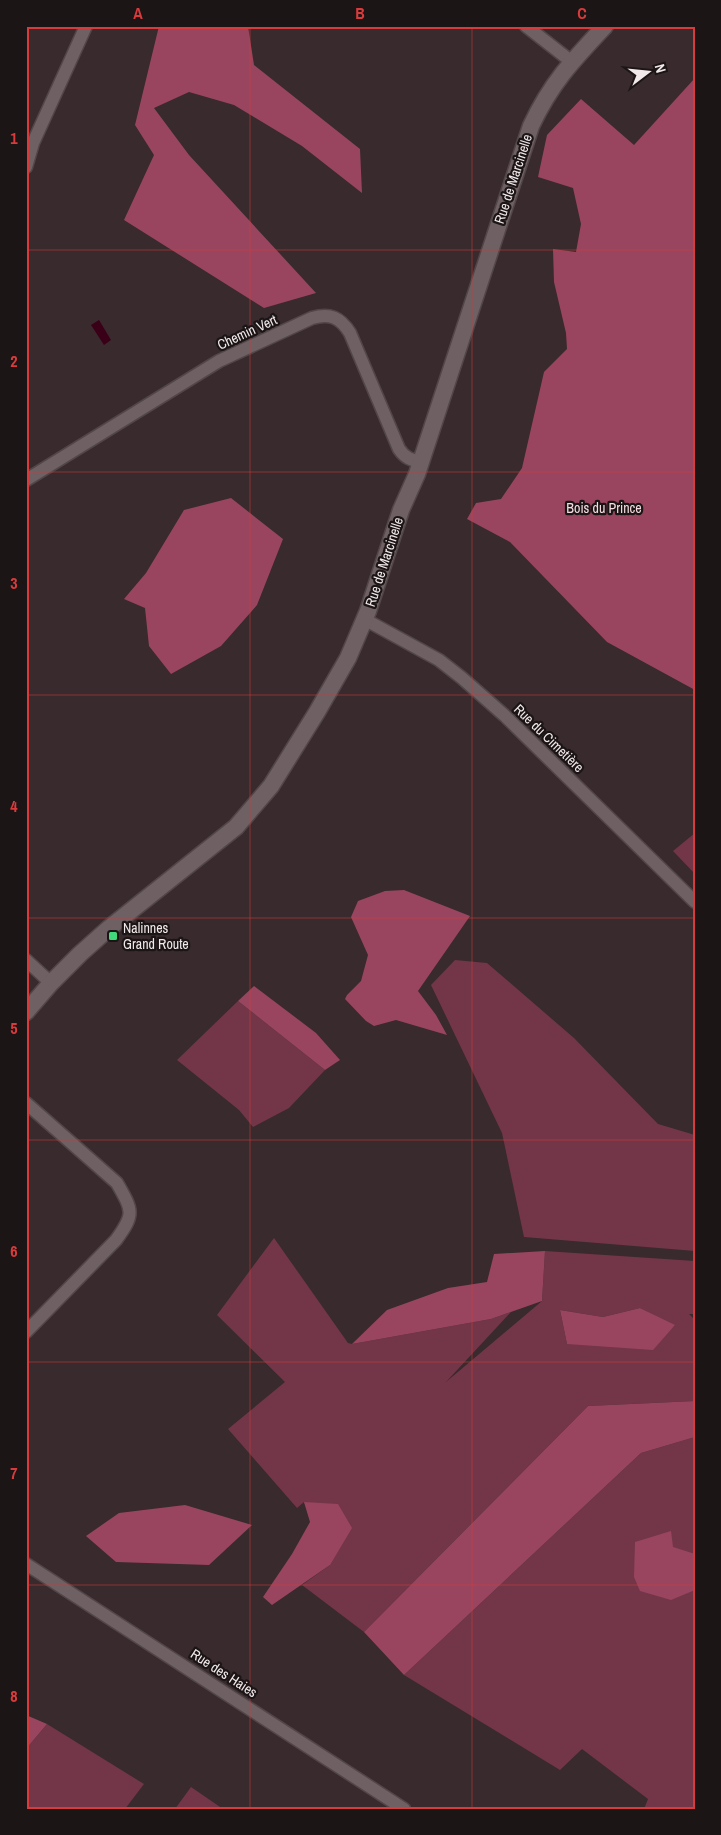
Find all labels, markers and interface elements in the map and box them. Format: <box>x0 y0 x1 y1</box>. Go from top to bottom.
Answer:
text: A <box>133 2 143 24</box>
text: B <box>355 2 365 24</box>
text: C <box>577 2 587 24</box>
north arrow <box>624 48 674 98</box>
text: N <box>651 62 670 75</box>
text: 1 <box>10 127 18 149</box>
street label: Rue de Marcinelle <box>490 132 536 226</box>
street label: Chemin Vert <box>214 310 280 354</box>
text: 2 <box>10 350 18 372</box>
park label: Bois du Prince <box>566 499 642 517</box>
street label: Rue de Marcinelle <box>361 515 407 609</box>
text: 3 <box>10 572 18 594</box>
street label: Rue du Cimetière <box>510 700 588 776</box>
text: 4 <box>10 795 18 817</box>
place label: Nalinnes Grand Route <box>123 919 189 953</box>
marker: Nalinnes Grand Route <box>107 930 119 942</box>
text: 5 <box>10 1017 18 1039</box>
text: 6 <box>10 1240 18 1262</box>
text: 7 <box>10 1462 18 1484</box>
street label: Rue des Haies <box>187 1645 261 1701</box>
text: 8 <box>10 1685 18 1707</box>

